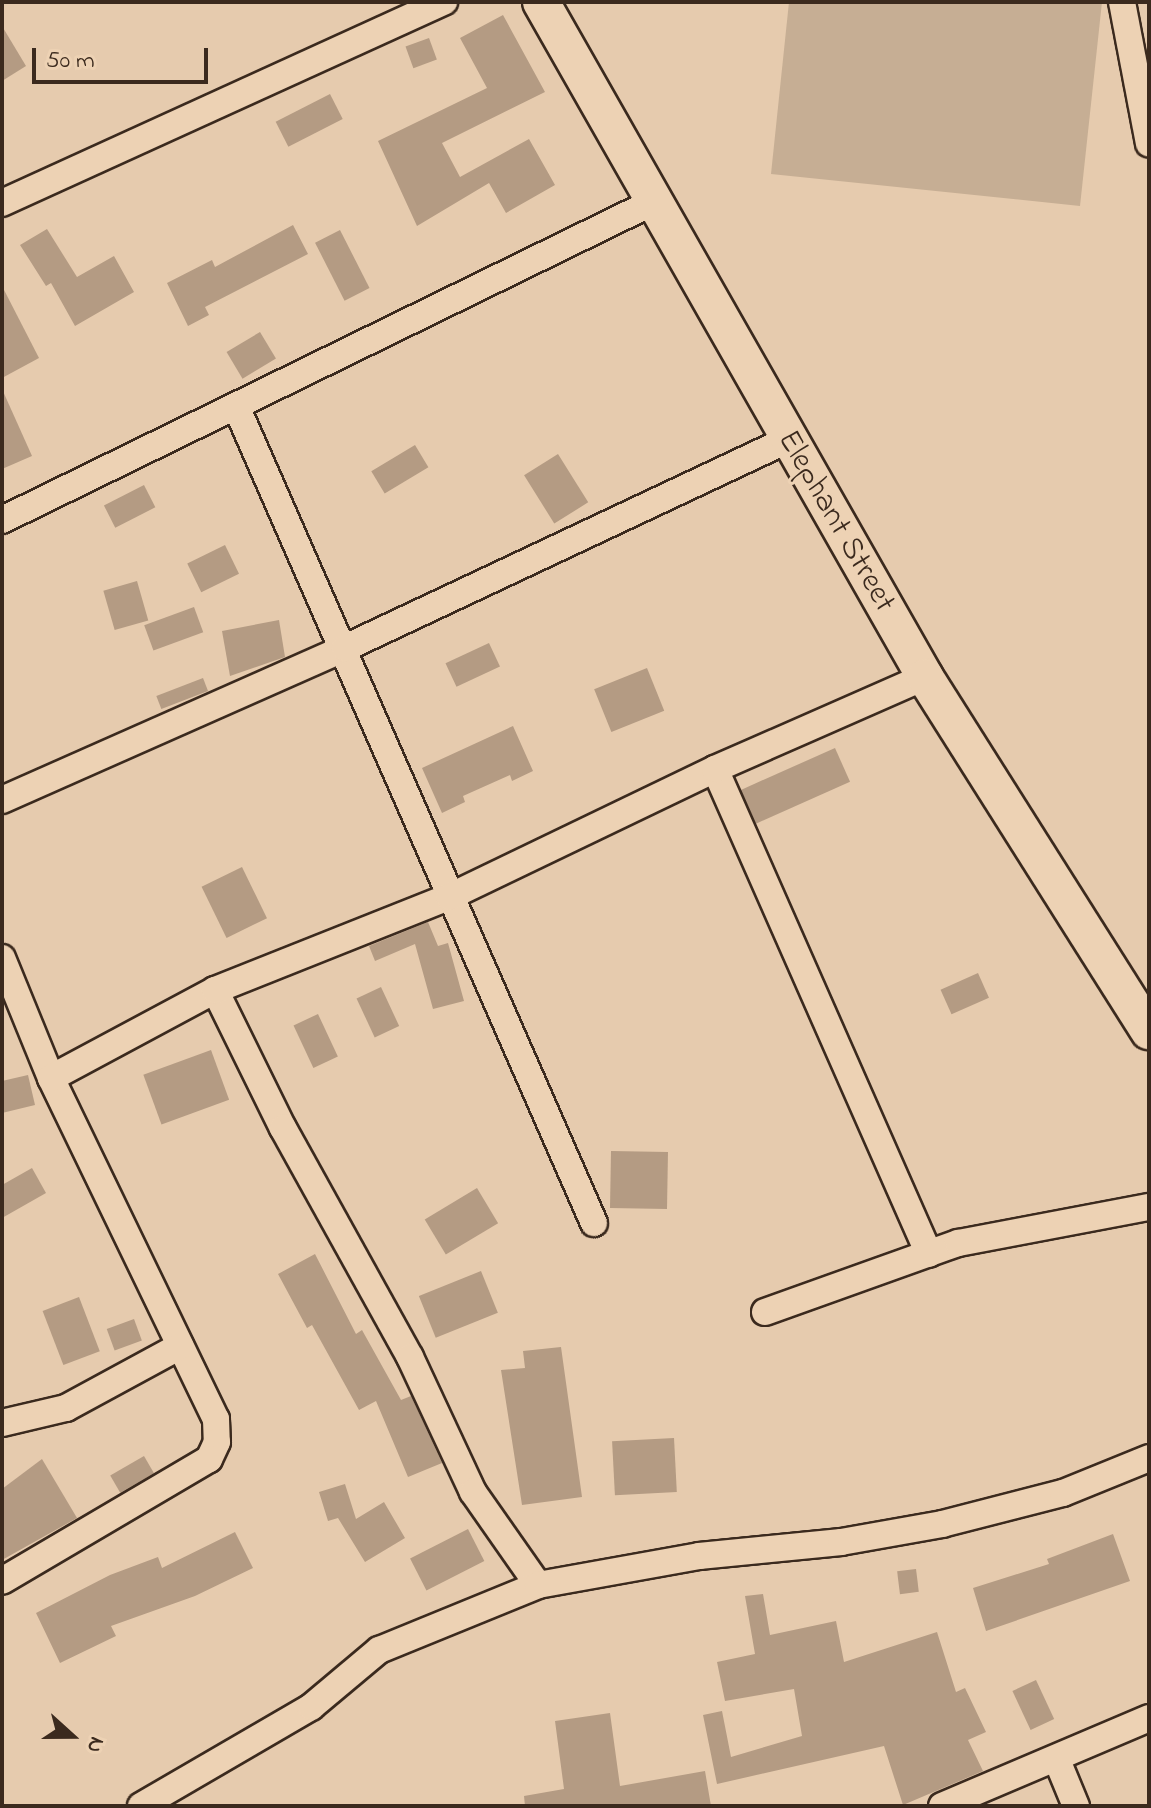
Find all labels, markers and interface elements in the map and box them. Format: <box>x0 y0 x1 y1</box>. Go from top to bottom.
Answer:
scale bar <box>36 32 212 82</box>
text: 50 m <box>46 44 95 79</box>
street label: Elephant Street <box>768 424 902 620</box>
north arrow <box>32 1696 112 1776</box>
text: N <box>77 1732 112 1757</box>

